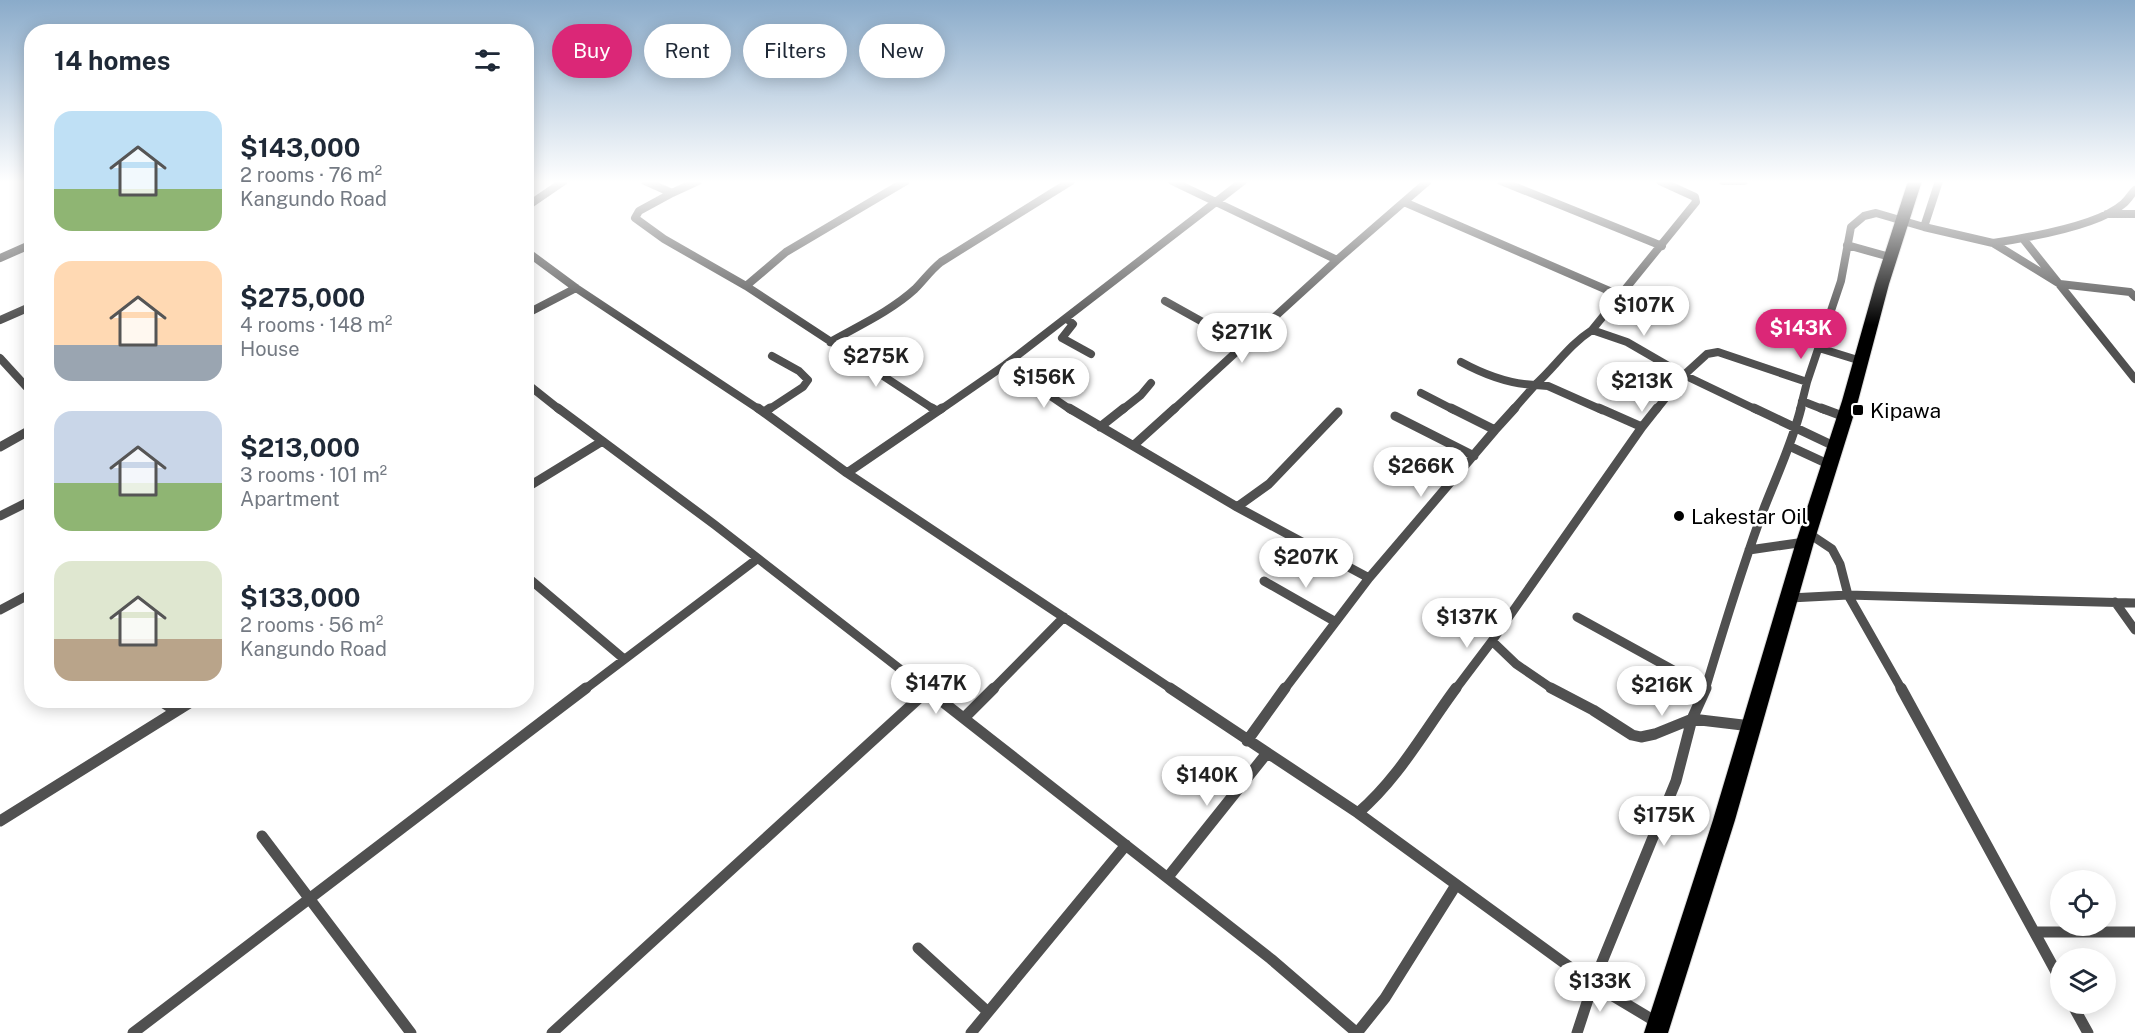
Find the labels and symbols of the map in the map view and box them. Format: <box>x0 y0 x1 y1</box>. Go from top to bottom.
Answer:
pin: $107K <box>1602 286 1686 337</box>
pin: $143K <box>1759 309 1843 360</box>
pin: $271K <box>1200 313 1284 364</box>
pin: $275K <box>834 337 918 388</box>
pin: $156K <box>1002 358 1086 409</box>
pin: $213K <box>1600 362 1684 413</box>
place label: Kipawa <box>1870 398 1941 423</box>
marker: Kipawa <box>1851 403 1865 417</box>
pin: $266K <box>1379 447 1463 498</box>
place label: Lakestar Oil <box>1691 504 1808 529</box>
marker: Lakestar Oil <box>1672 509 1686 523</box>
pin: $207K <box>1264 538 1348 589</box>
pin: $137K <box>1425 598 1509 649</box>
pin: $147K <box>894 664 978 715</box>
pin: $216K <box>1620 666 1704 717</box>
pin: $140K <box>1165 756 1249 807</box>
pin: $175K <box>1622 796 1706 847</box>
pin: $133K <box>1558 962 1642 1013</box>

